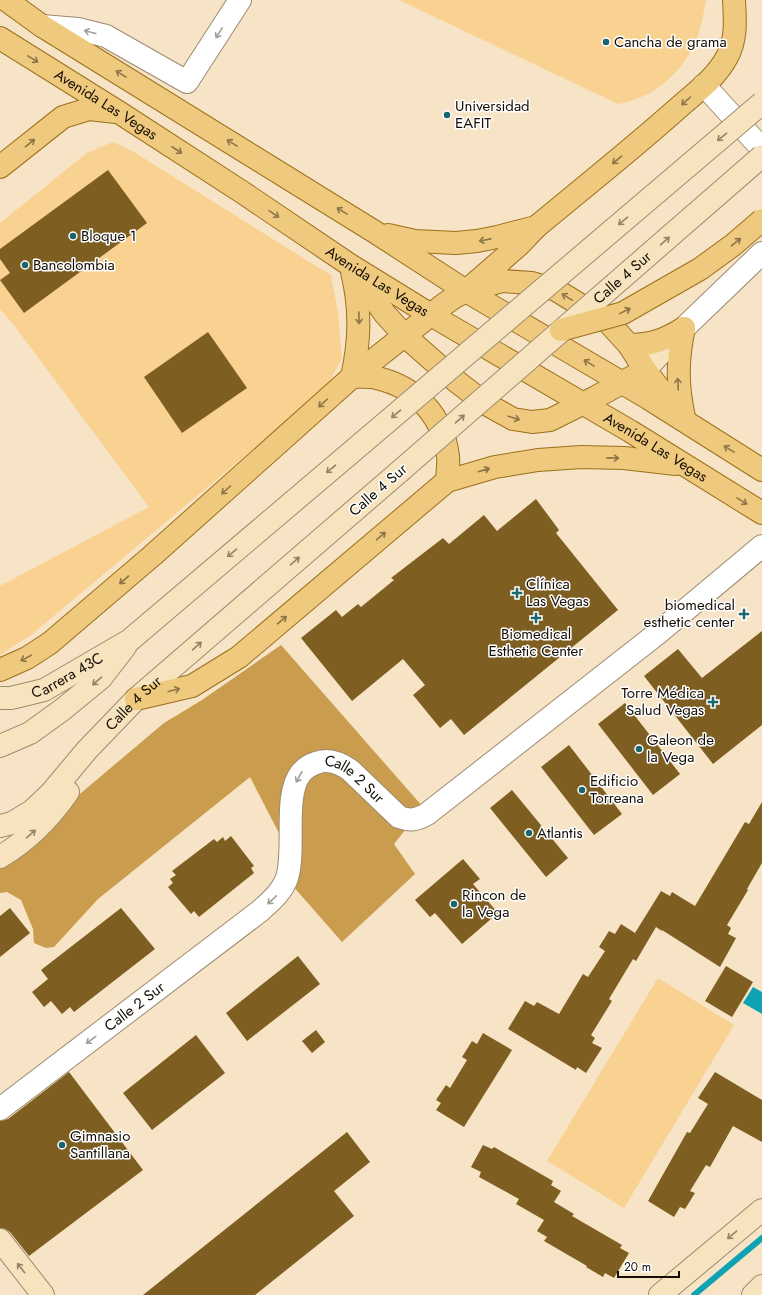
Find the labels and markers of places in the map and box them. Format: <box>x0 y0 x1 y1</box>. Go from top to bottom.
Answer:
place label: Cancha de grama <box>614 31 727 53</box>
marker: Cancha de grama <box>601 37 611 47</box>
place label: Universidad EAFIT <box>455 95 530 134</box>
marker: Universidad EAFIT <box>442 110 452 120</box>
place label: Bloque 1 <box>81 225 136 247</box>
marker: Bloque 1 <box>68 231 78 241</box>
place label: Bancolombia <box>33 254 115 276</box>
marker: Bancolombia <box>20 260 30 270</box>
place label: Clínica Las Vegas <box>526 573 589 612</box>
marker: Clínica Las Vegas <box>511 587 523 599</box>
place label: biomedical esthetic center <box>644 594 736 633</box>
marker: biomedical esthetic center <box>738 608 750 620</box>
marker: Biomedical Esthetic Center <box>530 612 542 624</box>
place label: Biomedical Esthetic Center <box>488 623 584 662</box>
place label: Torre Médica Salud Vegas <box>621 682 704 721</box>
marker: Torre Médica Salud Vegas <box>707 696 719 708</box>
place label: Galeon de la Vega <box>647 729 714 768</box>
marker: Galeon de la Vega <box>634 744 644 754</box>
place label: Edificio Torreana <box>590 770 644 809</box>
marker: Edificio Torreana <box>577 785 587 795</box>
place label: Atlantis <box>537 822 583 844</box>
marker: Atlantis <box>524 828 534 838</box>
place label: Rincon de la Vega <box>462 884 526 923</box>
marker: Rincon de la Vega <box>449 899 459 909</box>
place label: Gimnasio Santillana <box>70 1125 130 1164</box>
marker: Gimnasio Santillana <box>57 1140 67 1150</box>

